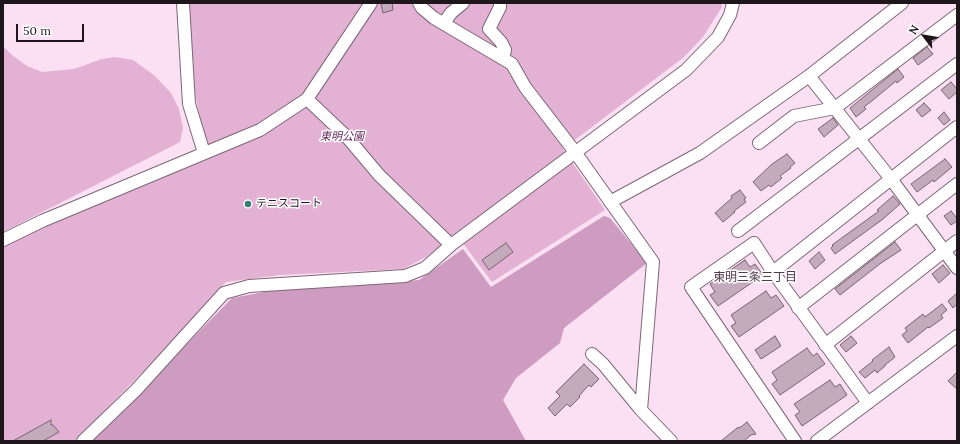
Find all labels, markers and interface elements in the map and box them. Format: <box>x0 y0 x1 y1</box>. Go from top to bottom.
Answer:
scale bar <box>18 16 86 42</box>
north arrow <box>904 16 944 56</box>
text: 50 m <box>23 23 51 38</box>
text: N <box>906 23 922 37</box>
park label: 東明公園 <box>320 130 364 144</box>
place label: テニスコート <box>256 197 322 211</box>
marker: テニスコート <box>243 199 253 209</box>
district label: 東明三条三丁目 <box>713 271 797 285</box>

